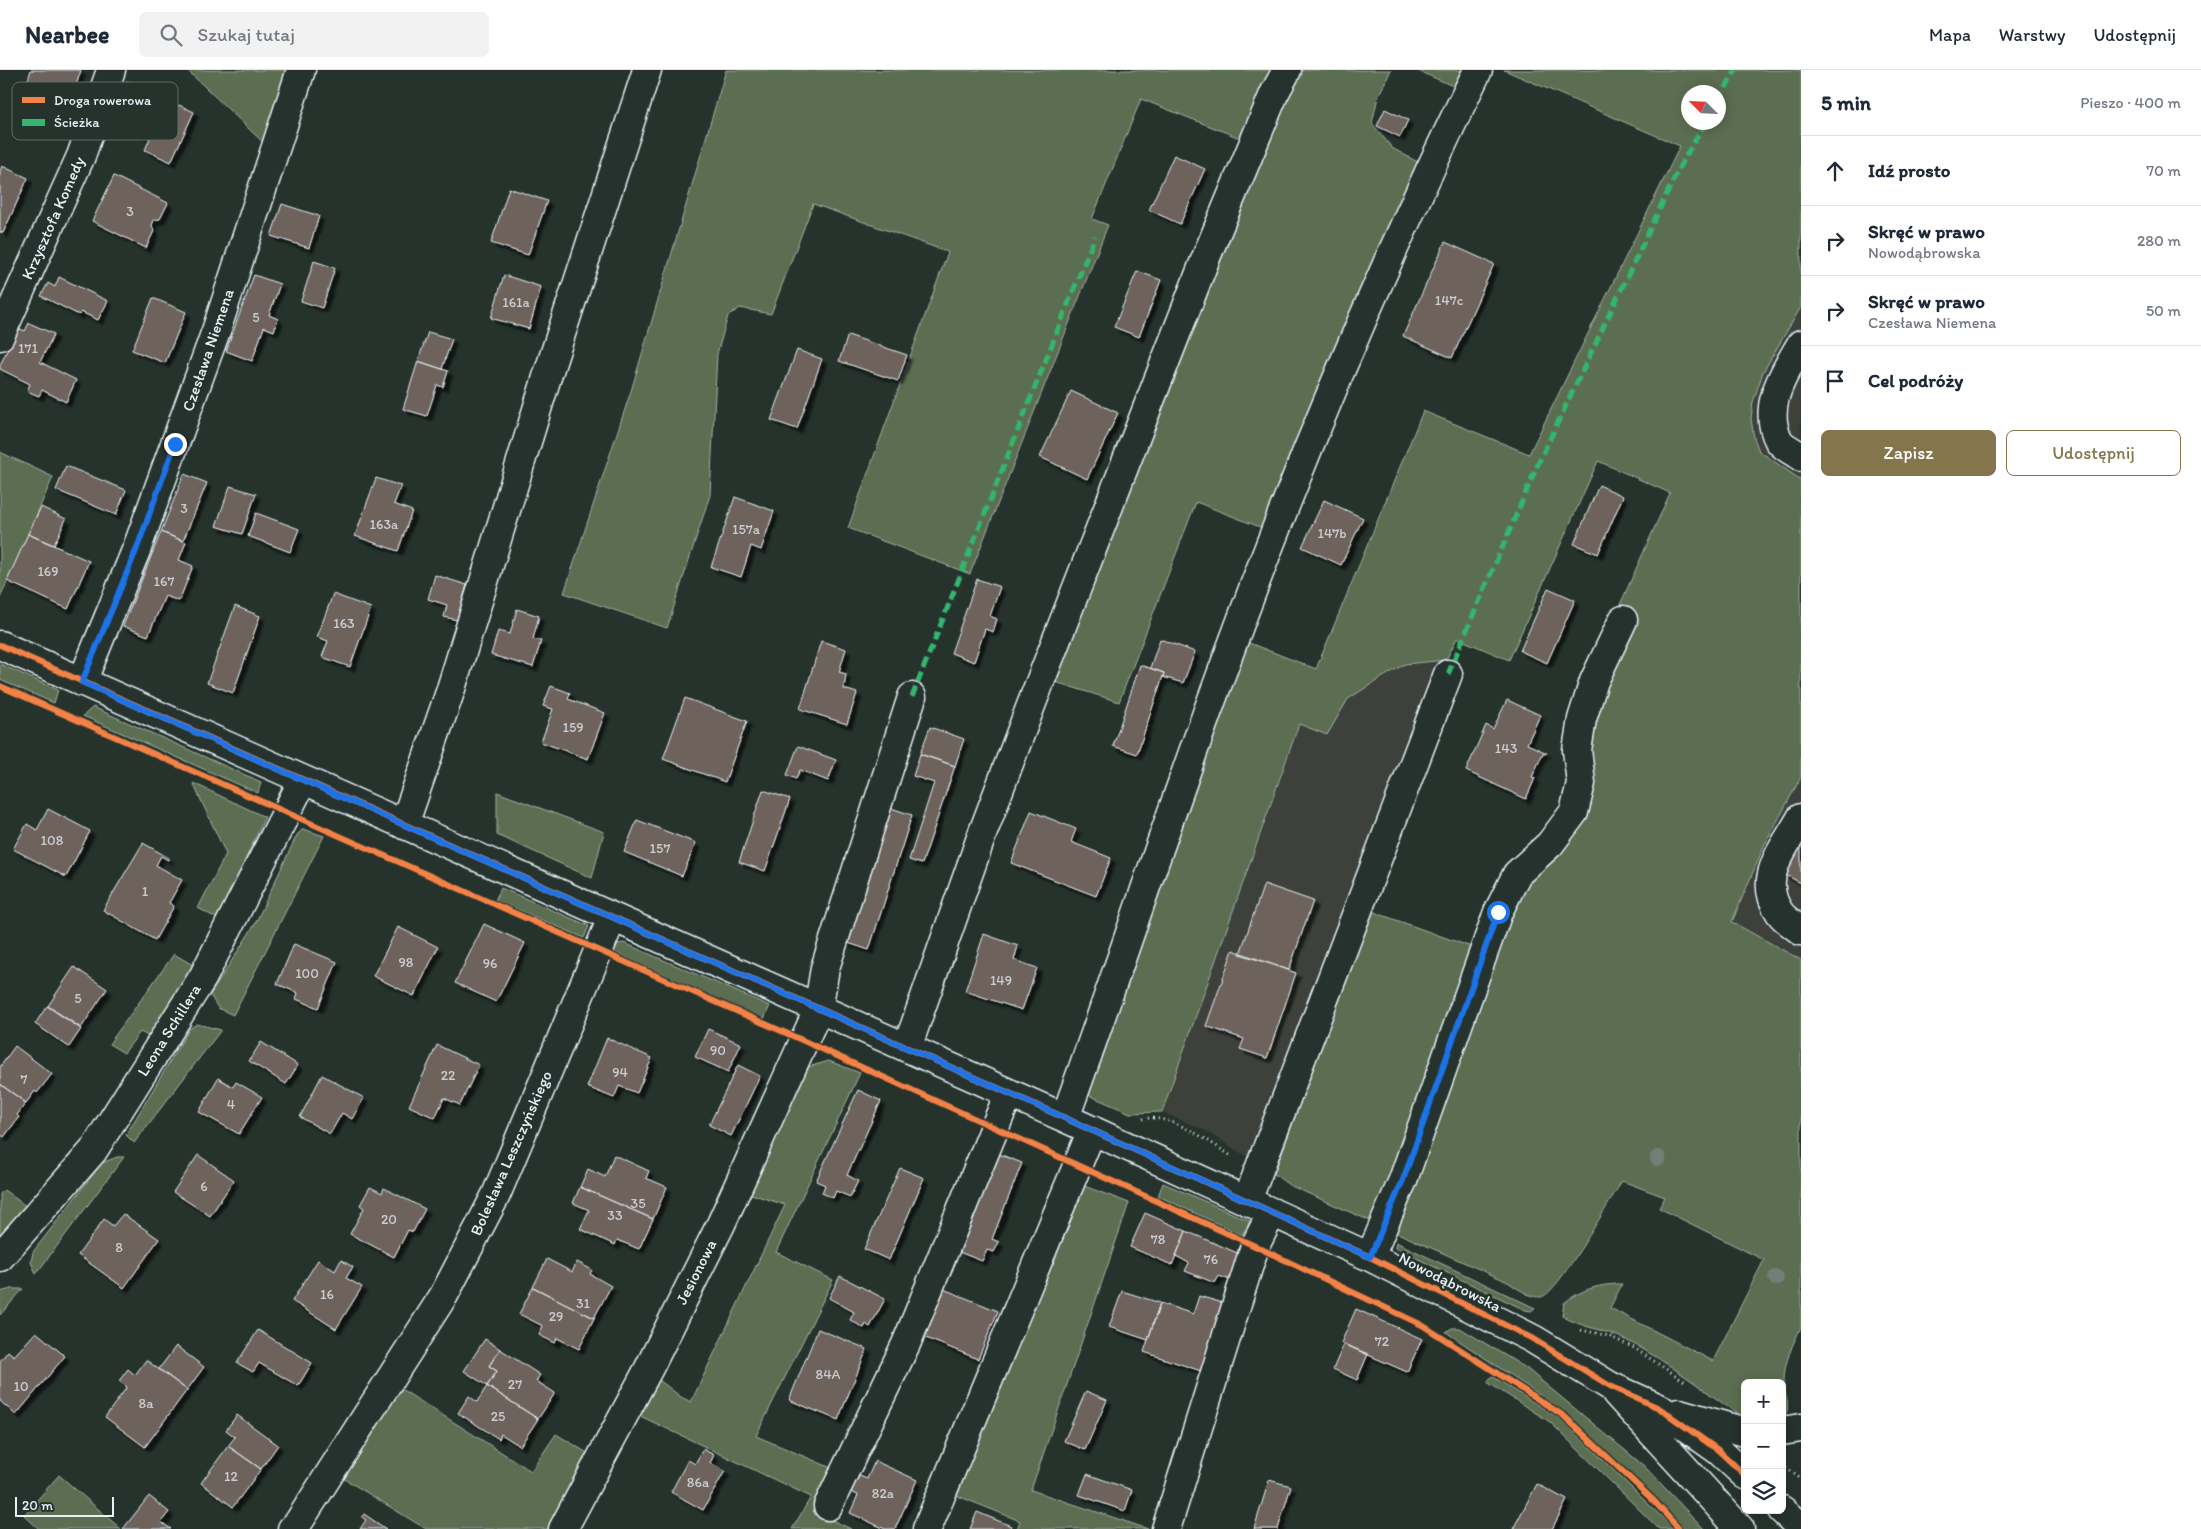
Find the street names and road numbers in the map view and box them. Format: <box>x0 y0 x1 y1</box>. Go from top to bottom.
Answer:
street label: Krzysztofa Komedy <box>17 153 89 282</box>
street label: Czesława Niemena <box>178 286 238 414</box>
street label: Leona Schillera <box>133 980 205 1080</box>
street label: Bolesława Leszczyńskiego <box>466 1068 556 1238</box>
street label: Jesionowa <box>672 1236 720 1308</box>
street label: Nowodąbrowska <box>1396 1248 1505 1316</box>

